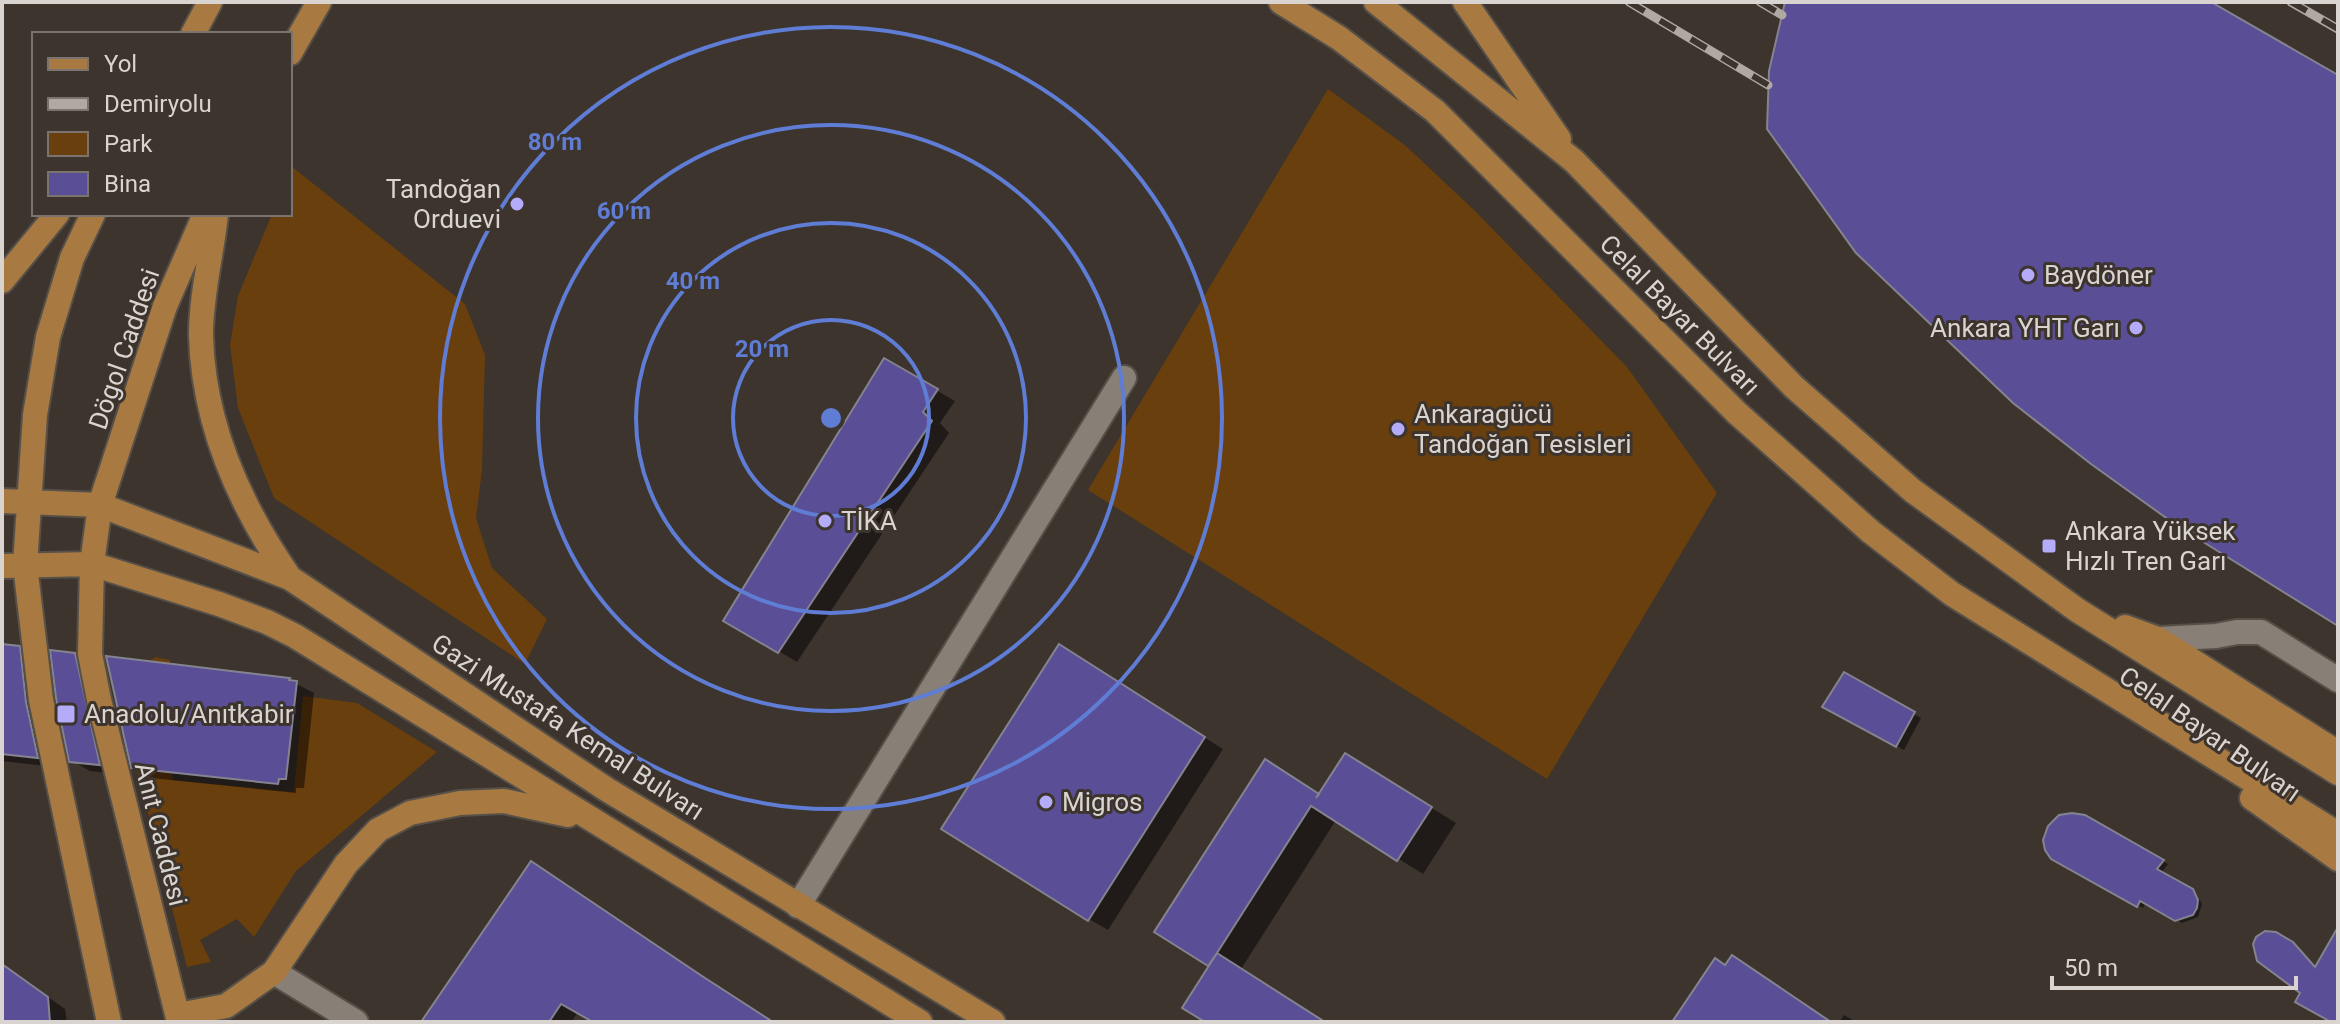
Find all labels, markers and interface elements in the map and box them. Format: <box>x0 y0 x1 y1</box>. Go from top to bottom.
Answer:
legend <box>32 32 292 216</box>
text: Yol <box>104 50 137 78</box>
text: Demiryolu <box>104 90 212 118</box>
text: 80 m <box>528 128 582 156</box>
text: Park <box>104 130 153 158</box>
text: Bina <box>104 170 151 198</box>
place label: Tandoğan Orduevi <box>386 174 501 234</box>
marker: Tandoğan Orduevi <box>508 195 526 213</box>
text: 60 m <box>597 197 651 225</box>
street label: Celal Bayar Bulvarı <box>1594 229 1766 401</box>
place label: Baydöner <box>2044 260 2153 290</box>
street label: Dögol Caddesi <box>82 265 166 433</box>
marker: Baydöner <box>2019 266 2037 284</box>
text: 40 m <box>666 267 720 295</box>
place label: Ankara YHT Garı <box>1930 313 2120 343</box>
marker: Ankara YHT Garı <box>2127 319 2145 337</box>
text: 20 m <box>735 335 789 363</box>
place label: Ankaragücü Tandoğan Tesisleri <box>1414 399 1632 459</box>
centre of rings <box>817 404 845 432</box>
marker: Ankaragücü Tandoğan Tesisleri <box>1389 420 1407 438</box>
place label: TİKA <box>841 506 897 536</box>
marker: TİKA <box>816 512 834 530</box>
place label: Ankara Yüksek Hızlı Tren Garı <box>2065 516 2236 576</box>
marker: Ankara Yüksek Hızlı Tren Garı <box>2040 537 2058 555</box>
street label: Gazi Mustafa Kemal Bulvarı <box>426 628 710 826</box>
street label: Celal Bayar Bulvarı <box>2114 660 2306 808</box>
place label: Anadolu/Anıtkabir <box>84 699 294 729</box>
marker: Anadolu/Anıtkabir <box>55 703 77 725</box>
street label: Anıt Caddesi <box>129 759 193 909</box>
place label: Migros <box>1062 787 1142 817</box>
marker: Migros <box>1037 793 1055 811</box>
scale bar <box>2052 940 2296 990</box>
text: 50 m <box>2064 954 2118 982</box>

